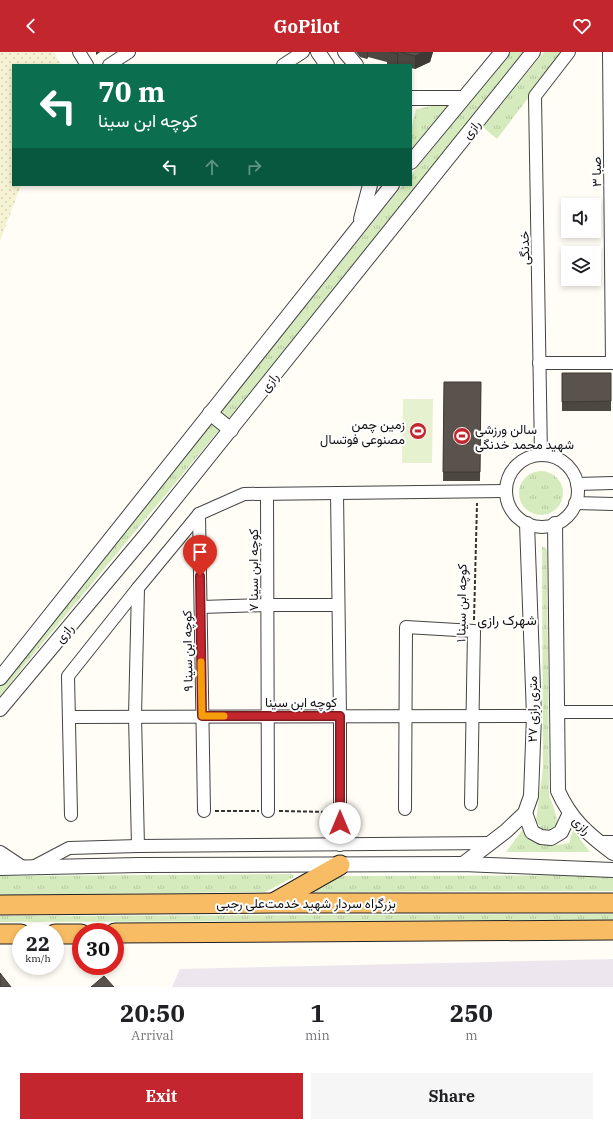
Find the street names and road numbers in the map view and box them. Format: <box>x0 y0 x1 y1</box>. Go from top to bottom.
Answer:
street label: رازی <box>458 116 484 143</box>
street label: صبا ۳ <box>588 157 605 187</box>
street label: خدنگی <box>516 230 533 265</box>
street label: رازی <box>256 369 282 396</box>
street label: کوچه ابن سینا ۷ <box>245 528 263 611</box>
street label: کوچه ابن سینا ۱ <box>452 563 472 643</box>
street label: کوچه ابن سینا ۹ <box>178 610 198 692</box>
street label: رازی <box>51 620 77 647</box>
street label: ۲۷ متری رازی <box>524 676 541 742</box>
street label: کوچه ابن سینا <box>265 694 337 712</box>
street label: رازی <box>569 812 595 839</box>
street label: بزرگراه سردار شهید خدمت‌علی رجبی <box>216 895 396 912</box>

